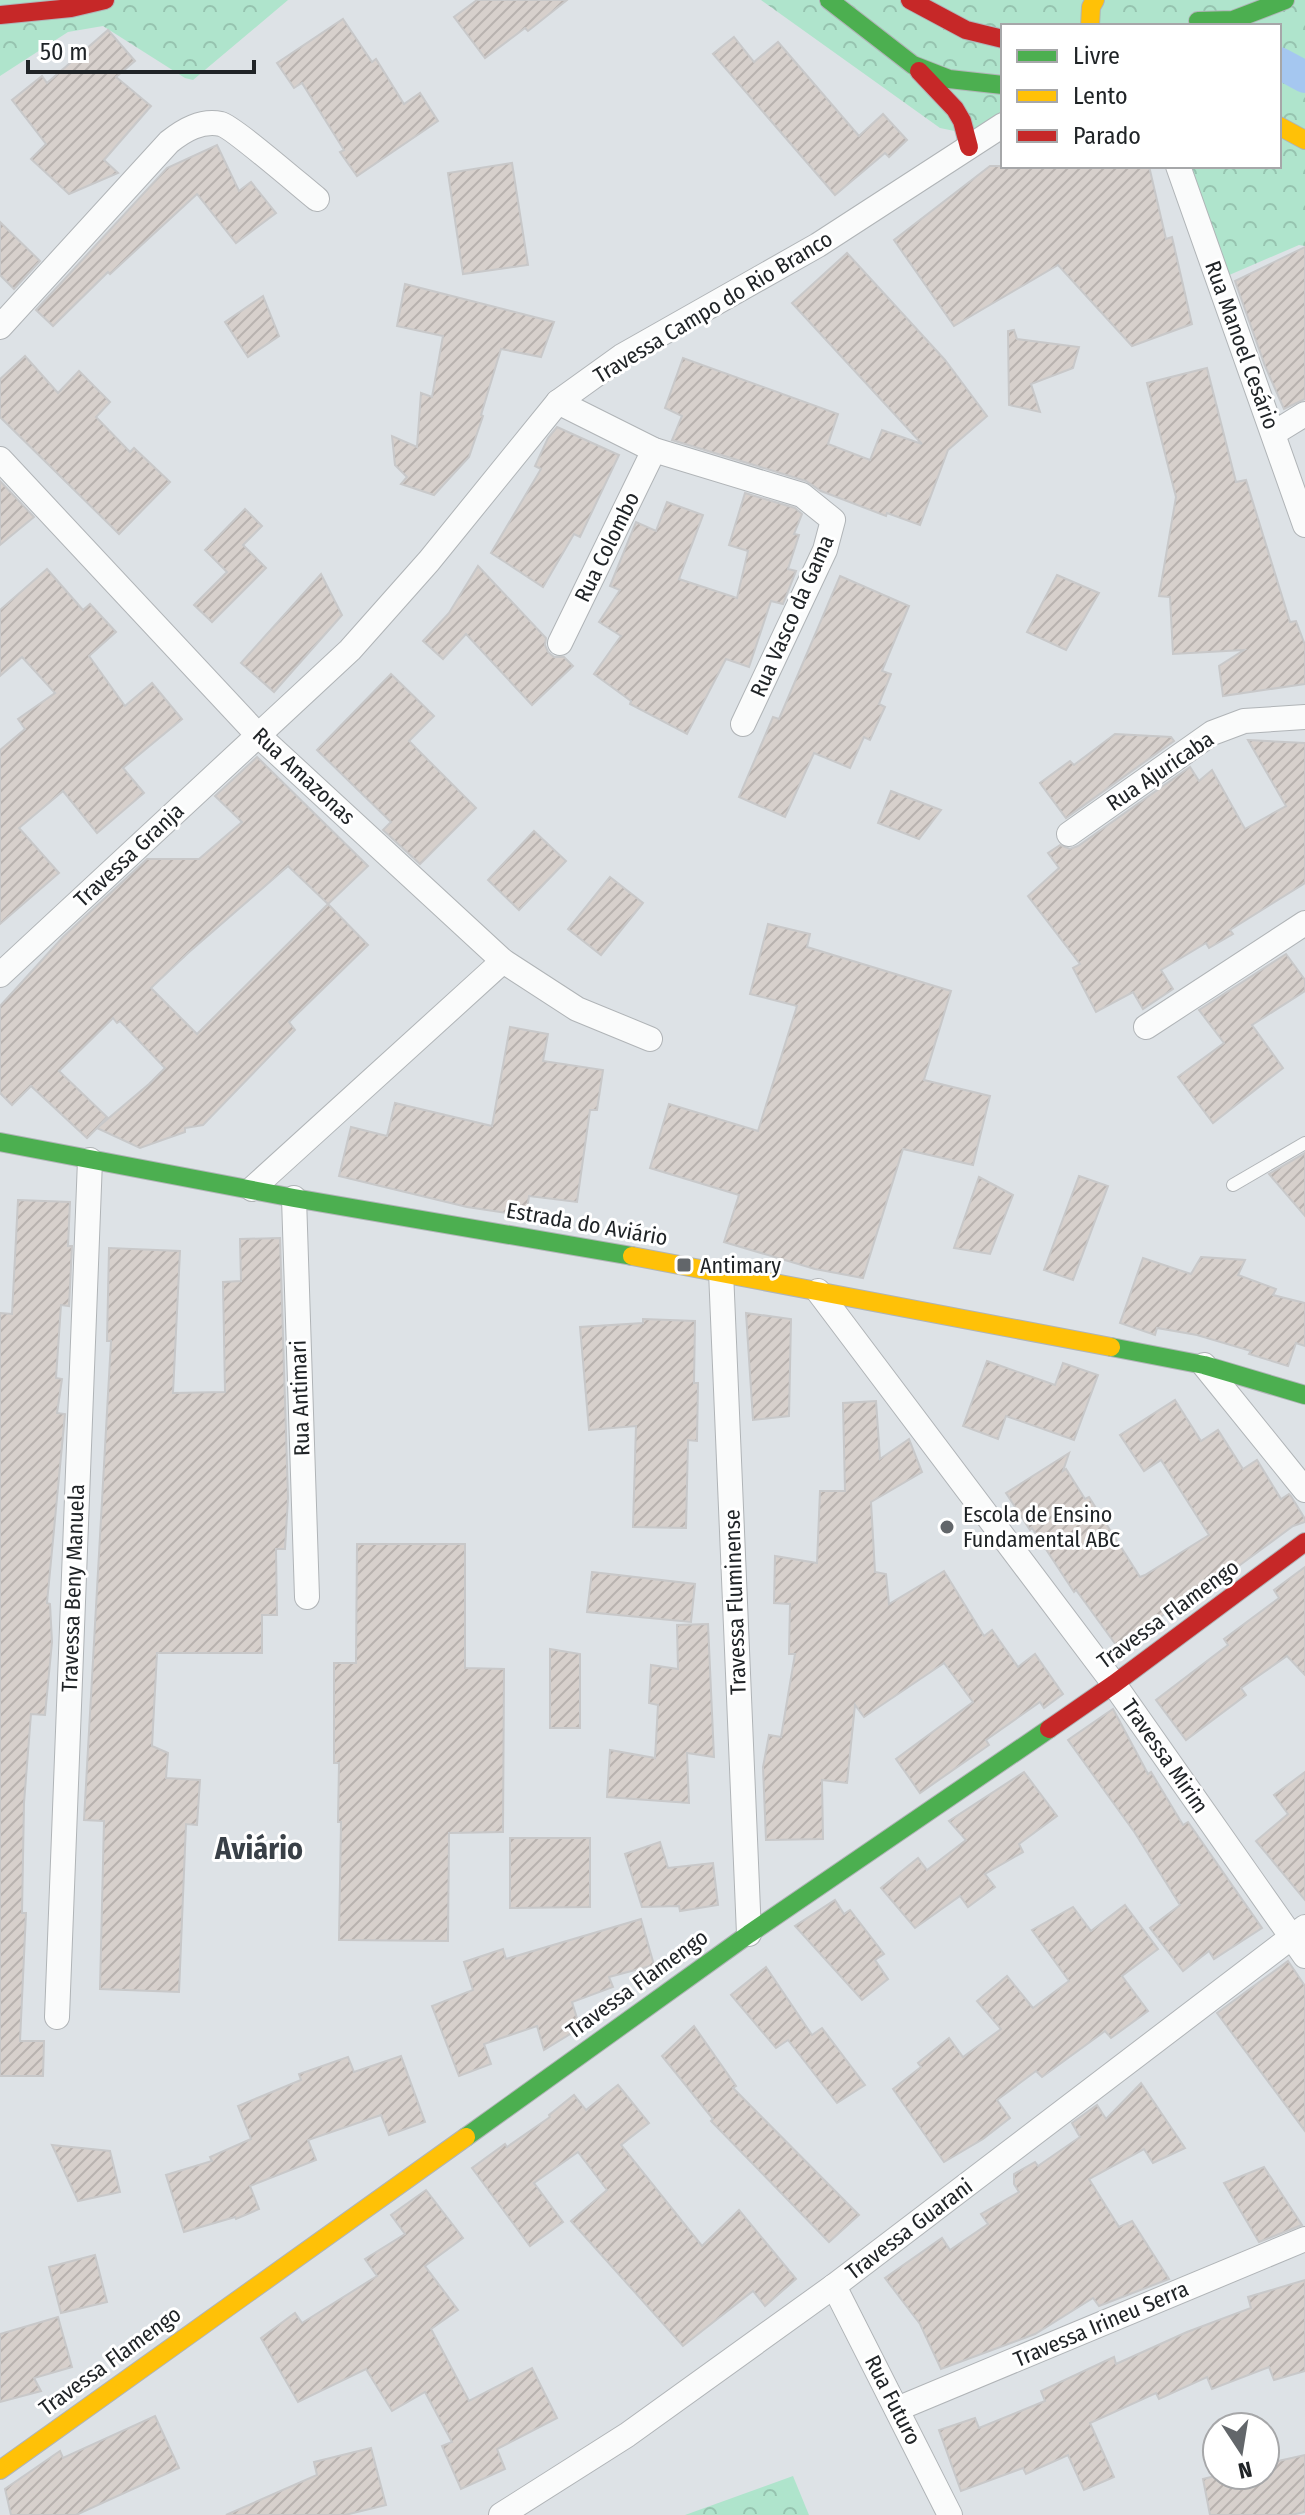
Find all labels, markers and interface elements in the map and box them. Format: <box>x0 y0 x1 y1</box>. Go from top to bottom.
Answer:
scale bar <box>28 24 254 74</box>
legend <box>1001 24 1281 168</box>
text: 50 m <box>40 38 88 66</box>
text: Livre <box>1073 42 1120 70</box>
text: Lento <box>1073 82 1128 110</box>
text: Parado <box>1073 122 1141 150</box>
street label: Travessa Campo do Rio Branco <box>589 225 837 389</box>
street label: Rua Manoel Cesário <box>1199 257 1285 433</box>
street label: Rua Colombo <box>569 488 645 606</box>
street label: Rua Vasco da Gama <box>744 531 840 701</box>
street label: Rua Amazonas <box>247 722 361 830</box>
street label: Rua Ajuricaba <box>1101 725 1219 817</box>
street label: Travessa Granja <box>69 797 189 913</box>
street label: Estrada do Aviário <box>504 1197 670 1251</box>
place label: Antimary <box>700 1252 781 1279</box>
marker: Antimary <box>675 1256 693 1274</box>
street label: Rua Antimari <box>284 1339 316 1457</box>
street label: Travessa Beny Manuela <box>56 1484 90 1692</box>
place label: Escola de Ensino Fundamental ABC <box>963 1501 1120 1553</box>
street label: Travessa Fluminense <box>718 1509 752 1695</box>
marker: Escola de Ensino Fundamental ABC <box>938 1518 956 1536</box>
street label: Travessa Flamengo <box>1092 1553 1244 1675</box>
street label: Travessa Mirim <box>1116 1694 1214 1818</box>
district label: Aviário <box>214 1831 303 1867</box>
street label: Travessa Flamengo <box>561 1923 713 2045</box>
street label: Travessa Guarani <box>840 2173 978 2285</box>
street label: Travessa Irineu Serra <box>1010 2275 1192 2373</box>
street label: Travessa Flamengo <box>34 2300 186 2422</box>
street label: Rua Futuro <box>859 2351 927 2449</box>
north arrow <box>1201 2411 1281 2491</box>
text: N <box>1236 2455 1254 2485</box>

